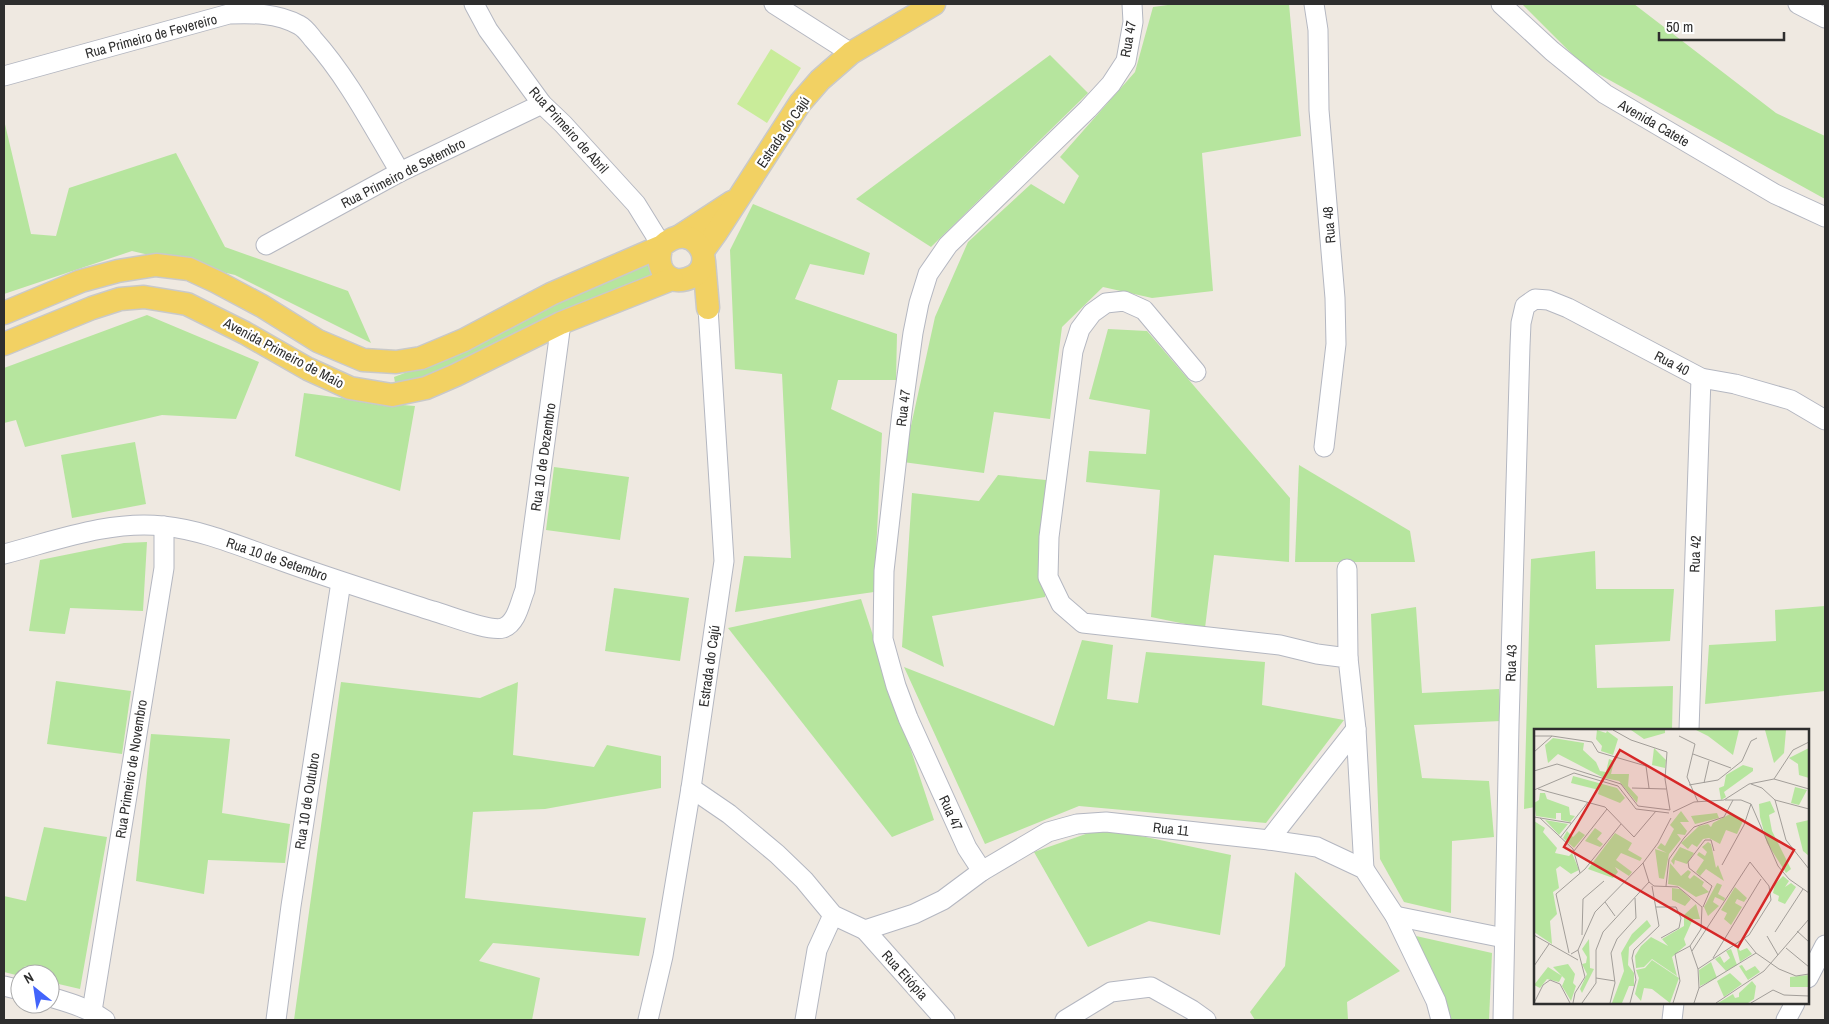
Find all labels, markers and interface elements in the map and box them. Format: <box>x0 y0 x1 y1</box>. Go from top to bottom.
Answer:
street label: Rua Primeiro de Fevereiro <box>83 10 219 62</box>
scale bar <box>1659 10 1784 42</box>
text: 50 m <box>1666 16 1693 37</box>
street label: Rua 47 <box>1116 19 1140 59</box>
street label: Rua Primeiro de Abril <box>525 83 613 177</box>
street label: Estrada do Cajú <box>753 93 813 171</box>
street label: Avenida Catete <box>1614 95 1693 151</box>
street label: Rua Primeiro de Setembro <box>338 134 468 212</box>
street label: Rua 48 <box>1318 206 1340 244</box>
street label: Avenida Primeiro de Maio <box>220 313 347 392</box>
street label: Rua 40 <box>1651 347 1693 379</box>
street label: Rua 47 <box>892 389 914 427</box>
street label: Rua 10 de Dezembro <box>526 402 560 512</box>
street label: Rua 10 de Setembro <box>224 533 330 585</box>
street label: Rua 42 <box>1685 535 1705 573</box>
street label: Estrada do Cajú <box>694 624 724 708</box>
street label: Rua 43 <box>1501 644 1521 682</box>
street label: Rua Primeiro de Novembro <box>111 698 151 840</box>
inset map <box>1534 729 1809 1004</box>
street label: Rua 10 de Outubro <box>290 751 324 851</box>
street label: Rua 47 <box>935 792 967 834</box>
street label: Rua 11 <box>1152 818 1191 840</box>
street label: Rua Etiópia <box>878 946 932 1004</box>
north arrow <box>10 964 60 1014</box>
text: N <box>20 968 37 988</box>

